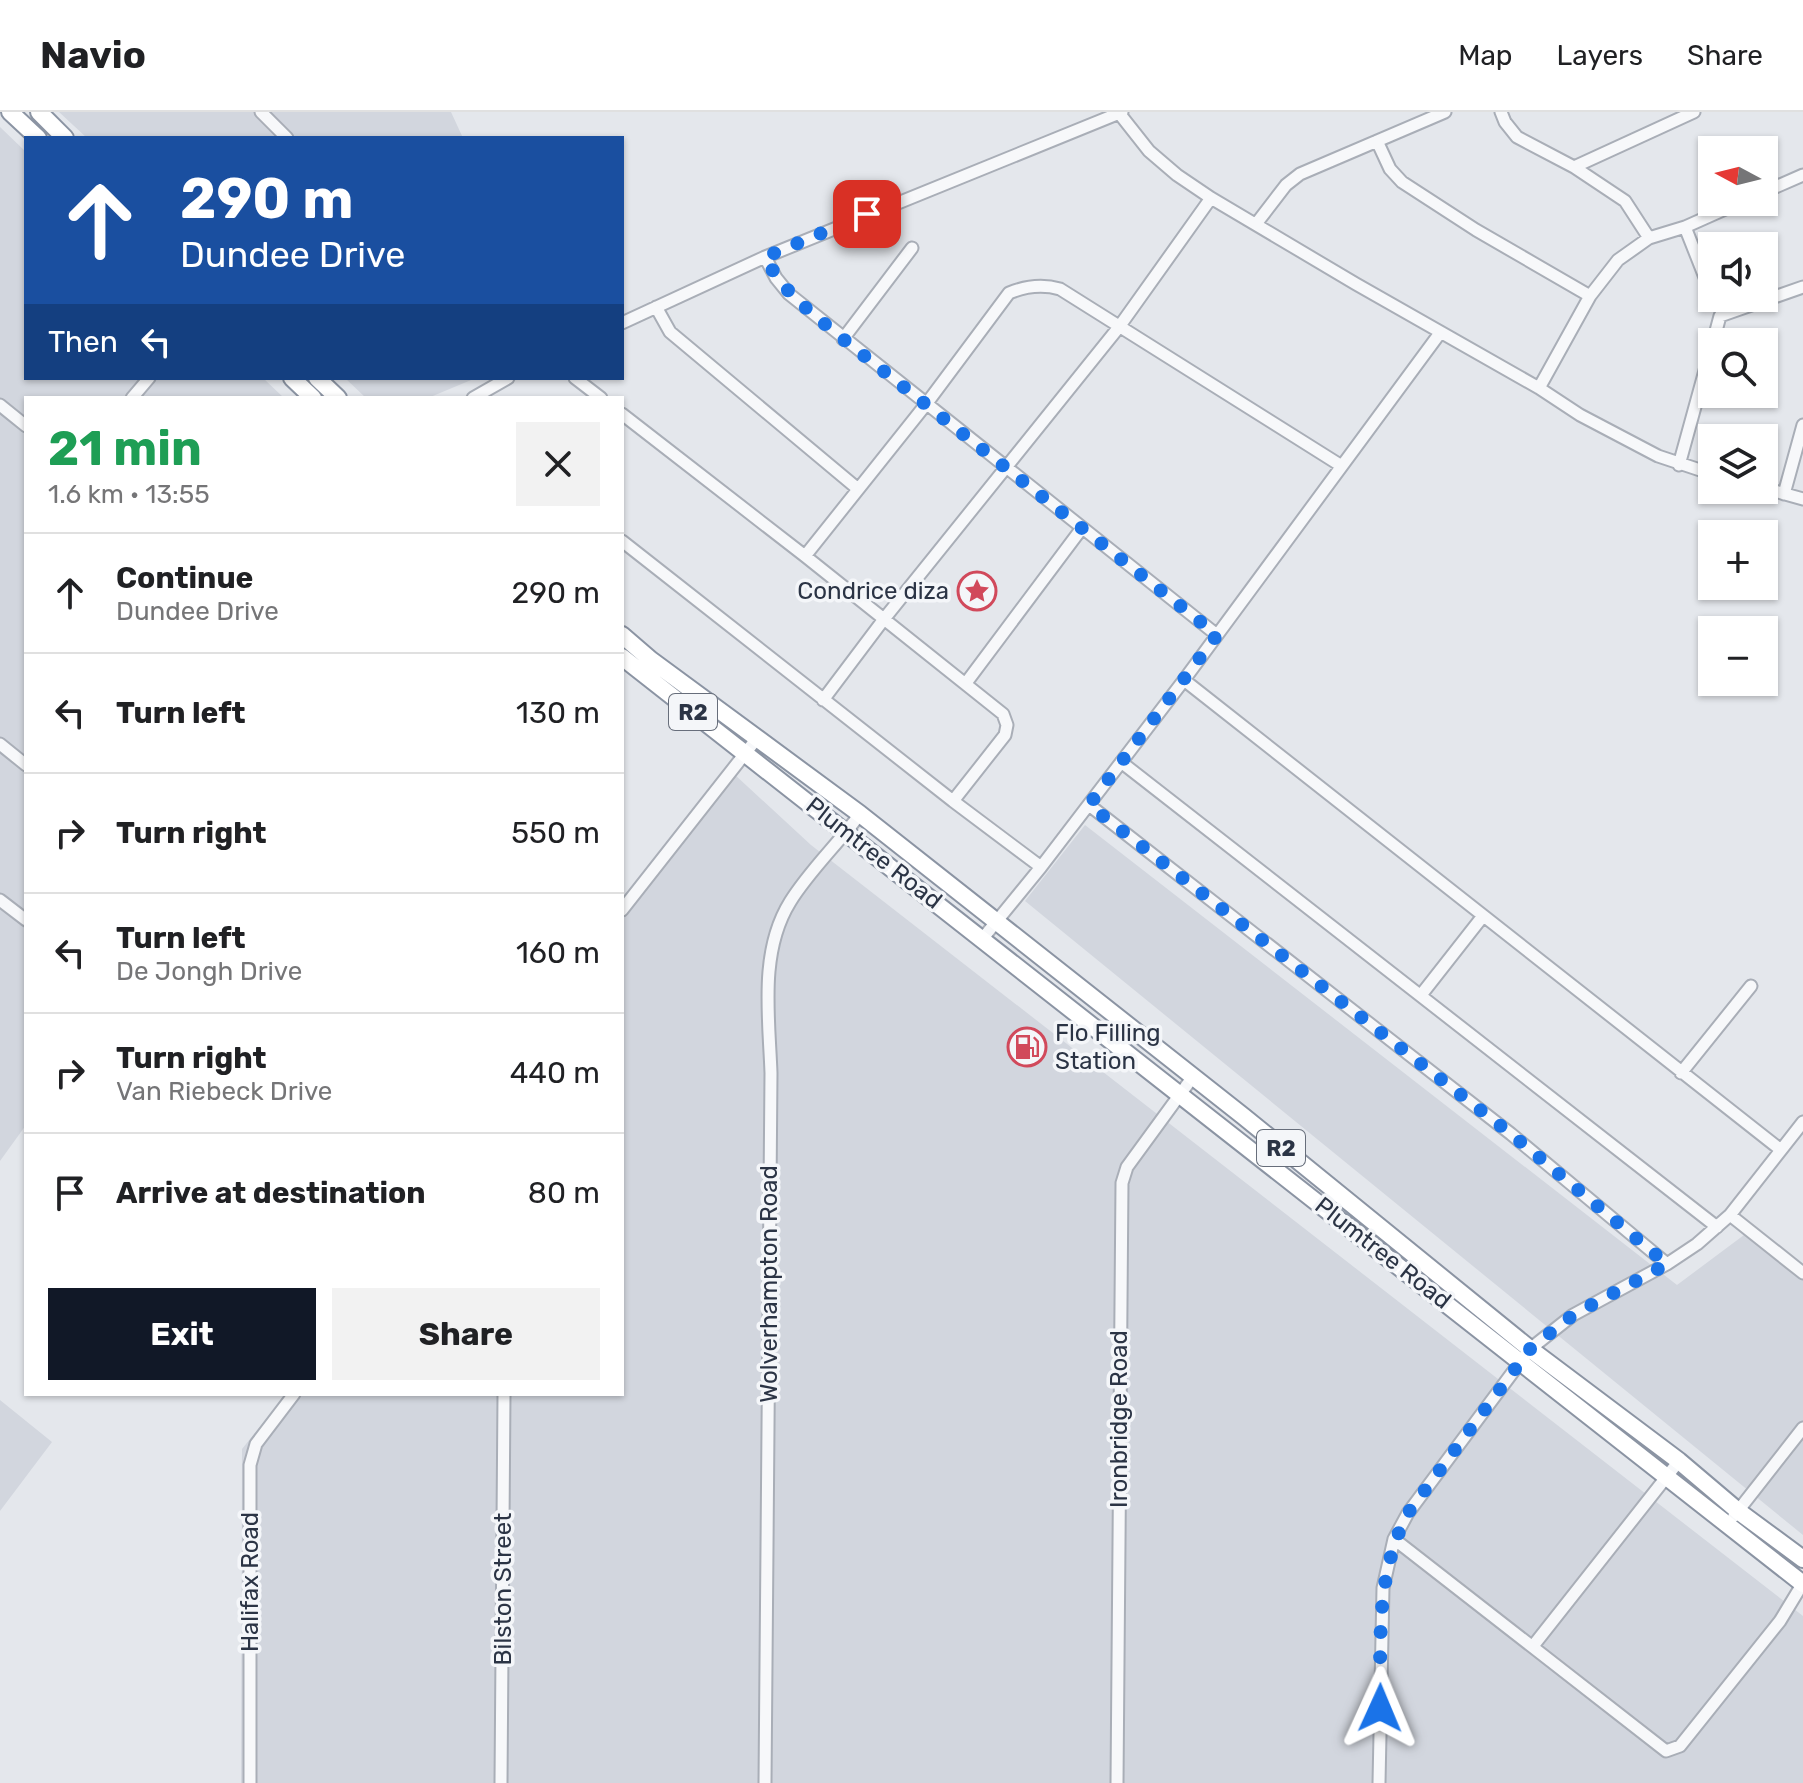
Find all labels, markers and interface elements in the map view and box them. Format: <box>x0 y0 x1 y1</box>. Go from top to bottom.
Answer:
text: Navio <box>40 32 146 78</box>
text: Map <box>1458 39 1513 72</box>
text: Layers <box>1557 39 1643 72</box>
text: Share <box>1687 39 1763 72</box>
north arrow <box>1698 136 1778 216</box>
map controls <box>1698 136 1778 696</box>
text: 290 m <box>180 166 354 232</box>
icon: ahead <box>48 168 152 272</box>
pin <box>833 180 901 248</box>
icon: arrive <box>845 192 889 236</box>
button: sound <box>1698 232 1778 312</box>
text: Dundee Drive <box>180 233 405 276</box>
icon: left <box>134 320 178 364</box>
text: Then <box>48 324 118 360</box>
button: search <box>1698 328 1778 408</box>
text: 21 min <box>48 420 202 477</box>
button: close <box>516 422 600 506</box>
button: layers <box>1698 424 1778 504</box>
text: 1.6 km · 13:55 <box>48 479 210 510</box>
button: + <box>1698 520 1778 600</box>
text: Continue <box>116 560 253 596</box>
place icon: Condrice diza <box>956 570 998 612</box>
icon: ahead <box>48 571 92 615</box>
text: 290 m <box>512 575 600 611</box>
place label: Condrice diza <box>797 577 949 605</box>
text: Dundee Drive <box>116 596 279 627</box>
button: − <box>1698 616 1778 696</box>
icon: left <box>48 691 92 735</box>
road number: R2 <box>669 694 717 730</box>
text: Turn left <box>116 695 246 731</box>
text: 130 m <box>516 695 600 731</box>
street label: Plumtree Road <box>800 791 948 915</box>
icon: right <box>48 811 92 855</box>
text: Turn right <box>116 815 267 851</box>
text: 550 m <box>511 815 600 851</box>
text: Turn left <box>116 920 246 956</box>
icon: left <box>48 931 92 975</box>
text: 160 m <box>516 935 600 971</box>
text: De Jongh Drive <box>116 956 302 987</box>
place label: Flo Filling Station <box>1055 1019 1161 1075</box>
fuel station icon: Flo Filling Station <box>1006 1026 1048 1068</box>
text: Turn right <box>116 1040 267 1076</box>
icon: right <box>48 1051 92 1095</box>
text: 440 m <box>510 1055 600 1091</box>
text: Van Riebeck Drive <box>116 1076 332 1107</box>
road number: R2 <box>1257 1130 1305 1166</box>
street label: Wolverhampton Road <box>755 1165 783 1403</box>
icon: arrive <box>48 1171 92 1215</box>
text: Arrive at destination <box>116 1175 426 1211</box>
text: 80 m <box>528 1175 600 1211</box>
street label: Plumtree Road <box>1309 1191 1457 1315</box>
button: Exit <box>48 1288 316 1380</box>
button: Share <box>332 1288 600 1380</box>
street label: Ironbridge Road <box>1105 1330 1133 1508</box>
street label: Halifax Road <box>236 1512 264 1652</box>
street label: Bilston Street <box>489 1513 517 1665</box>
position arrow <box>1338 1666 1422 1750</box>

